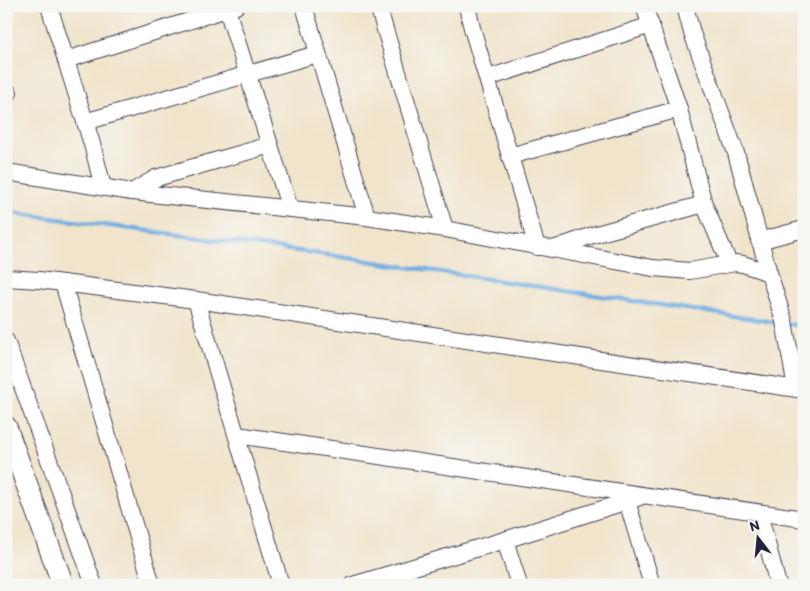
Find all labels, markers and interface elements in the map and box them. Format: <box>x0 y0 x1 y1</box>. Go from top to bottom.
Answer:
north arrow <box>732 514 782 564</box>
text: N <box>748 517 761 535</box>

